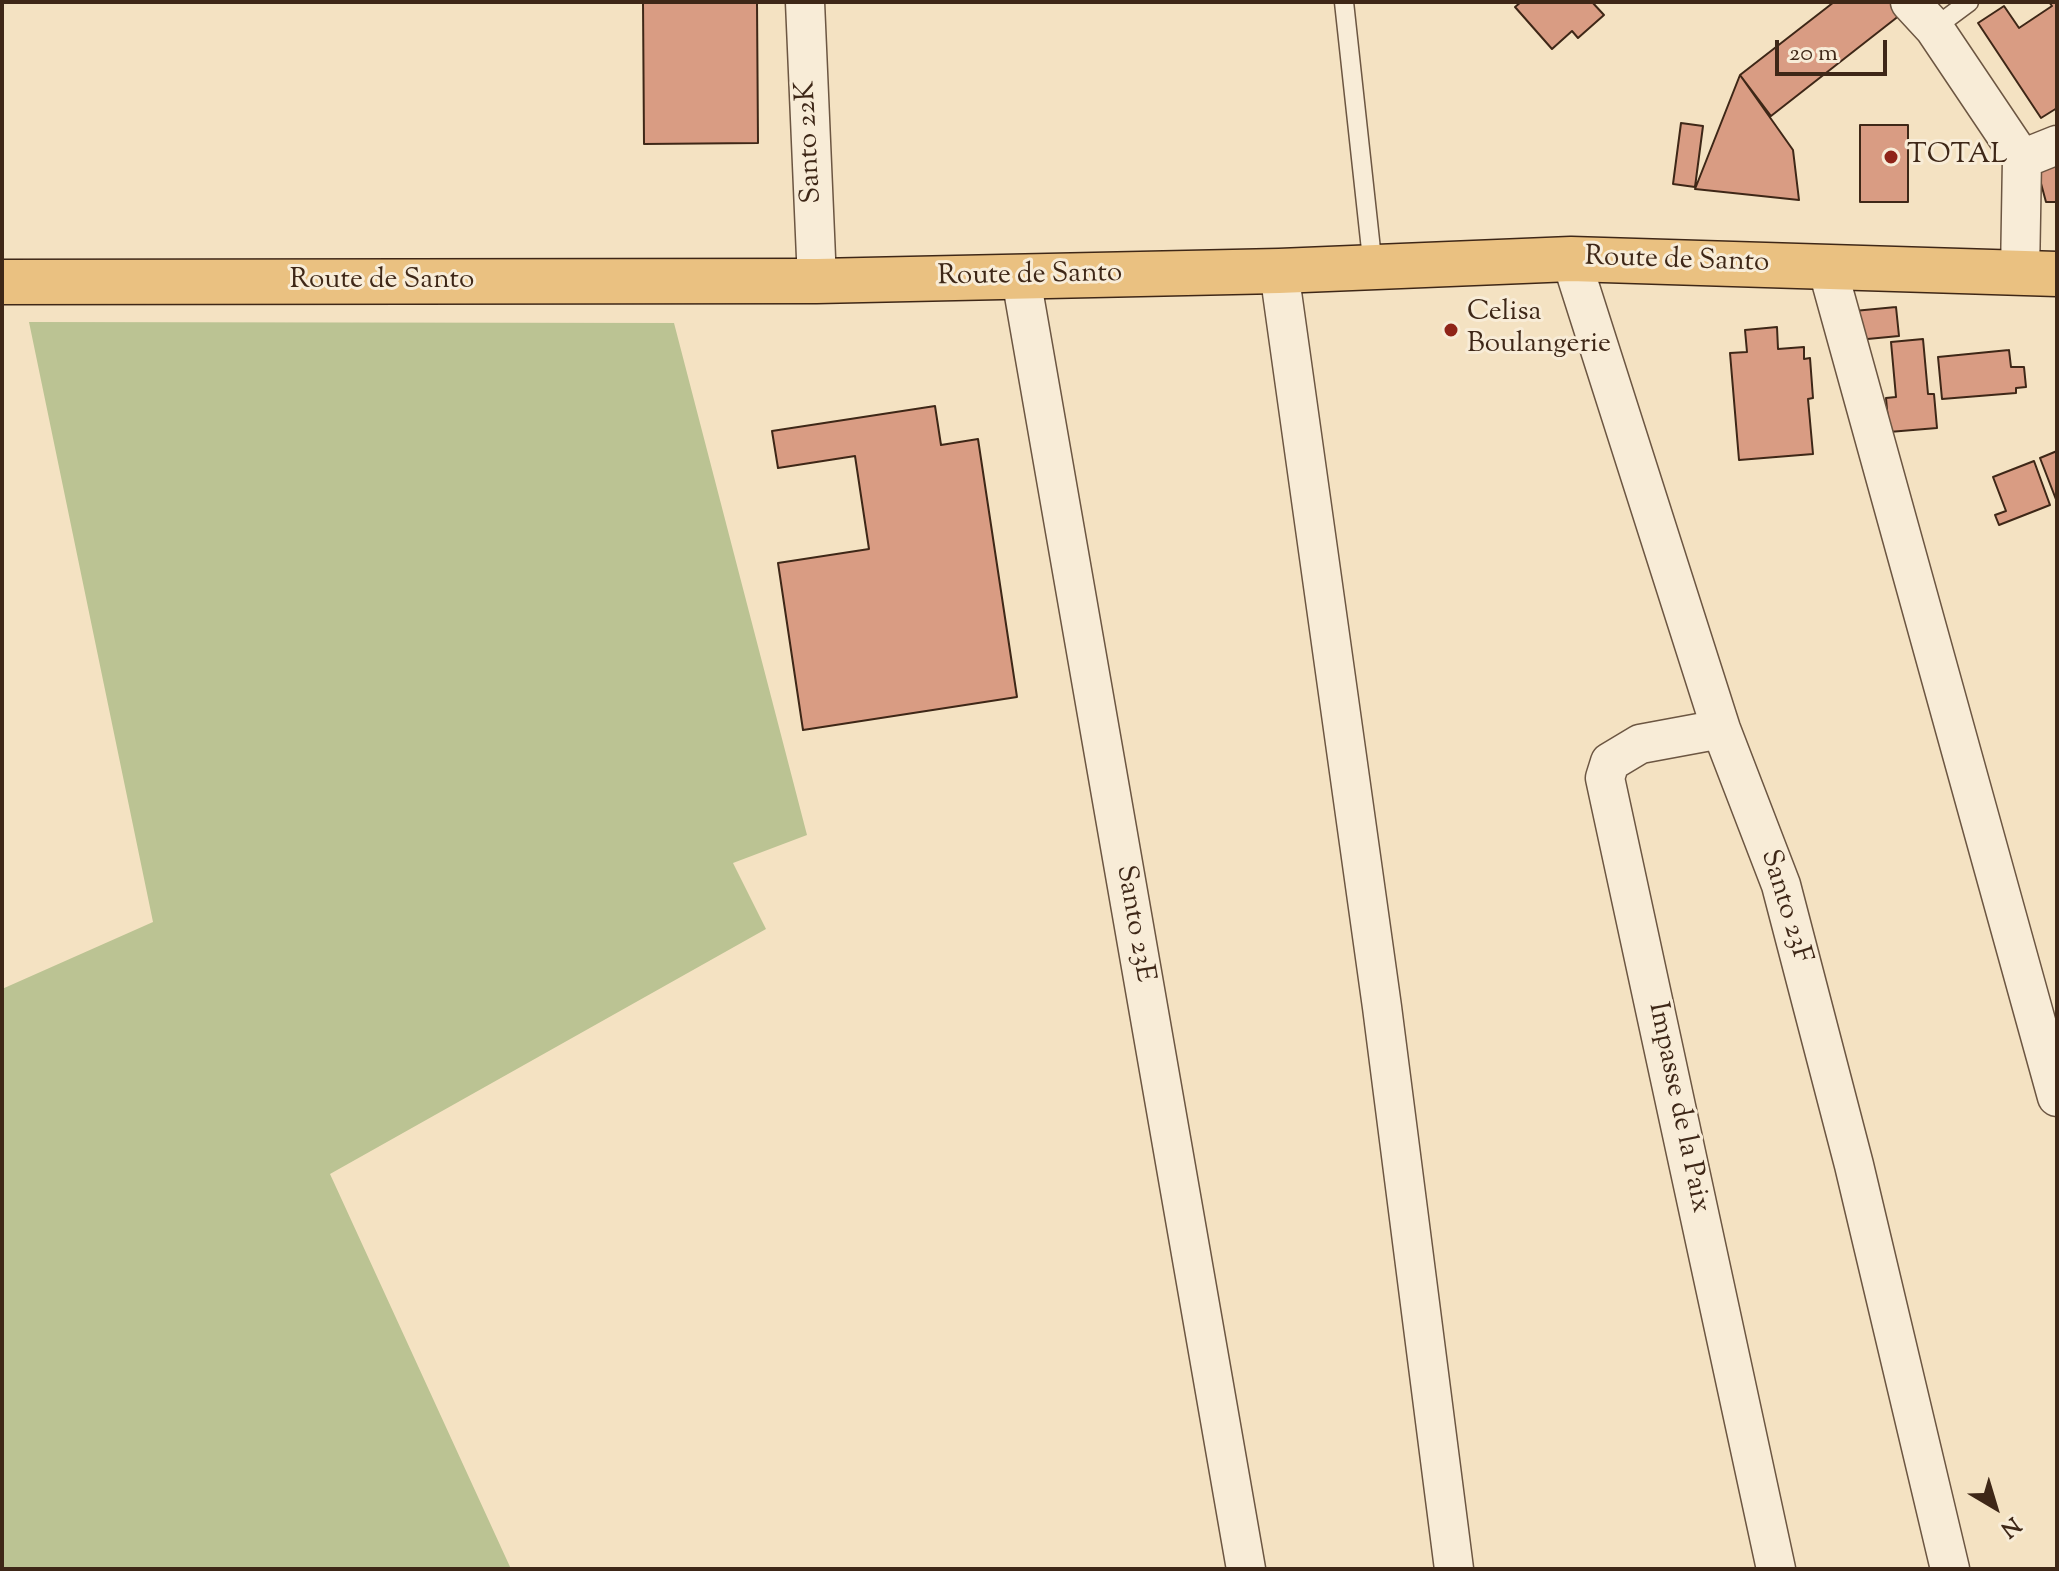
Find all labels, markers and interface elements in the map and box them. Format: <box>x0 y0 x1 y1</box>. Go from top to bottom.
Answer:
scale bar <box>1779 24 1891 74</box>
text: 20 m <box>1789 37 1838 71</box>
street label: Santo 22K <box>791 80 831 204</box>
place label: TOTAL <box>1907 140 2007 174</box>
marker: TOTAL <box>1882 148 1900 166</box>
street label: Route de Santo <box>1584 242 1770 282</box>
street label: Route de Santo <box>937 259 1123 295</box>
street label: Route de Santo <box>290 265 474 299</box>
place label: Celisa Boulangerie <box>1467 297 1611 363</box>
marker: Celisa Boulangerie <box>1442 321 1460 339</box>
street label: Santo 23F <box>1751 846 1817 968</box>
street label: Santo 23E <box>1106 863 1160 985</box>
street label: Impasse de la Paix <box>1638 1000 1716 1216</box>
north arrow <box>1955 1467 2035 1547</box>
text: N <box>1993 1508 2027 1544</box>

